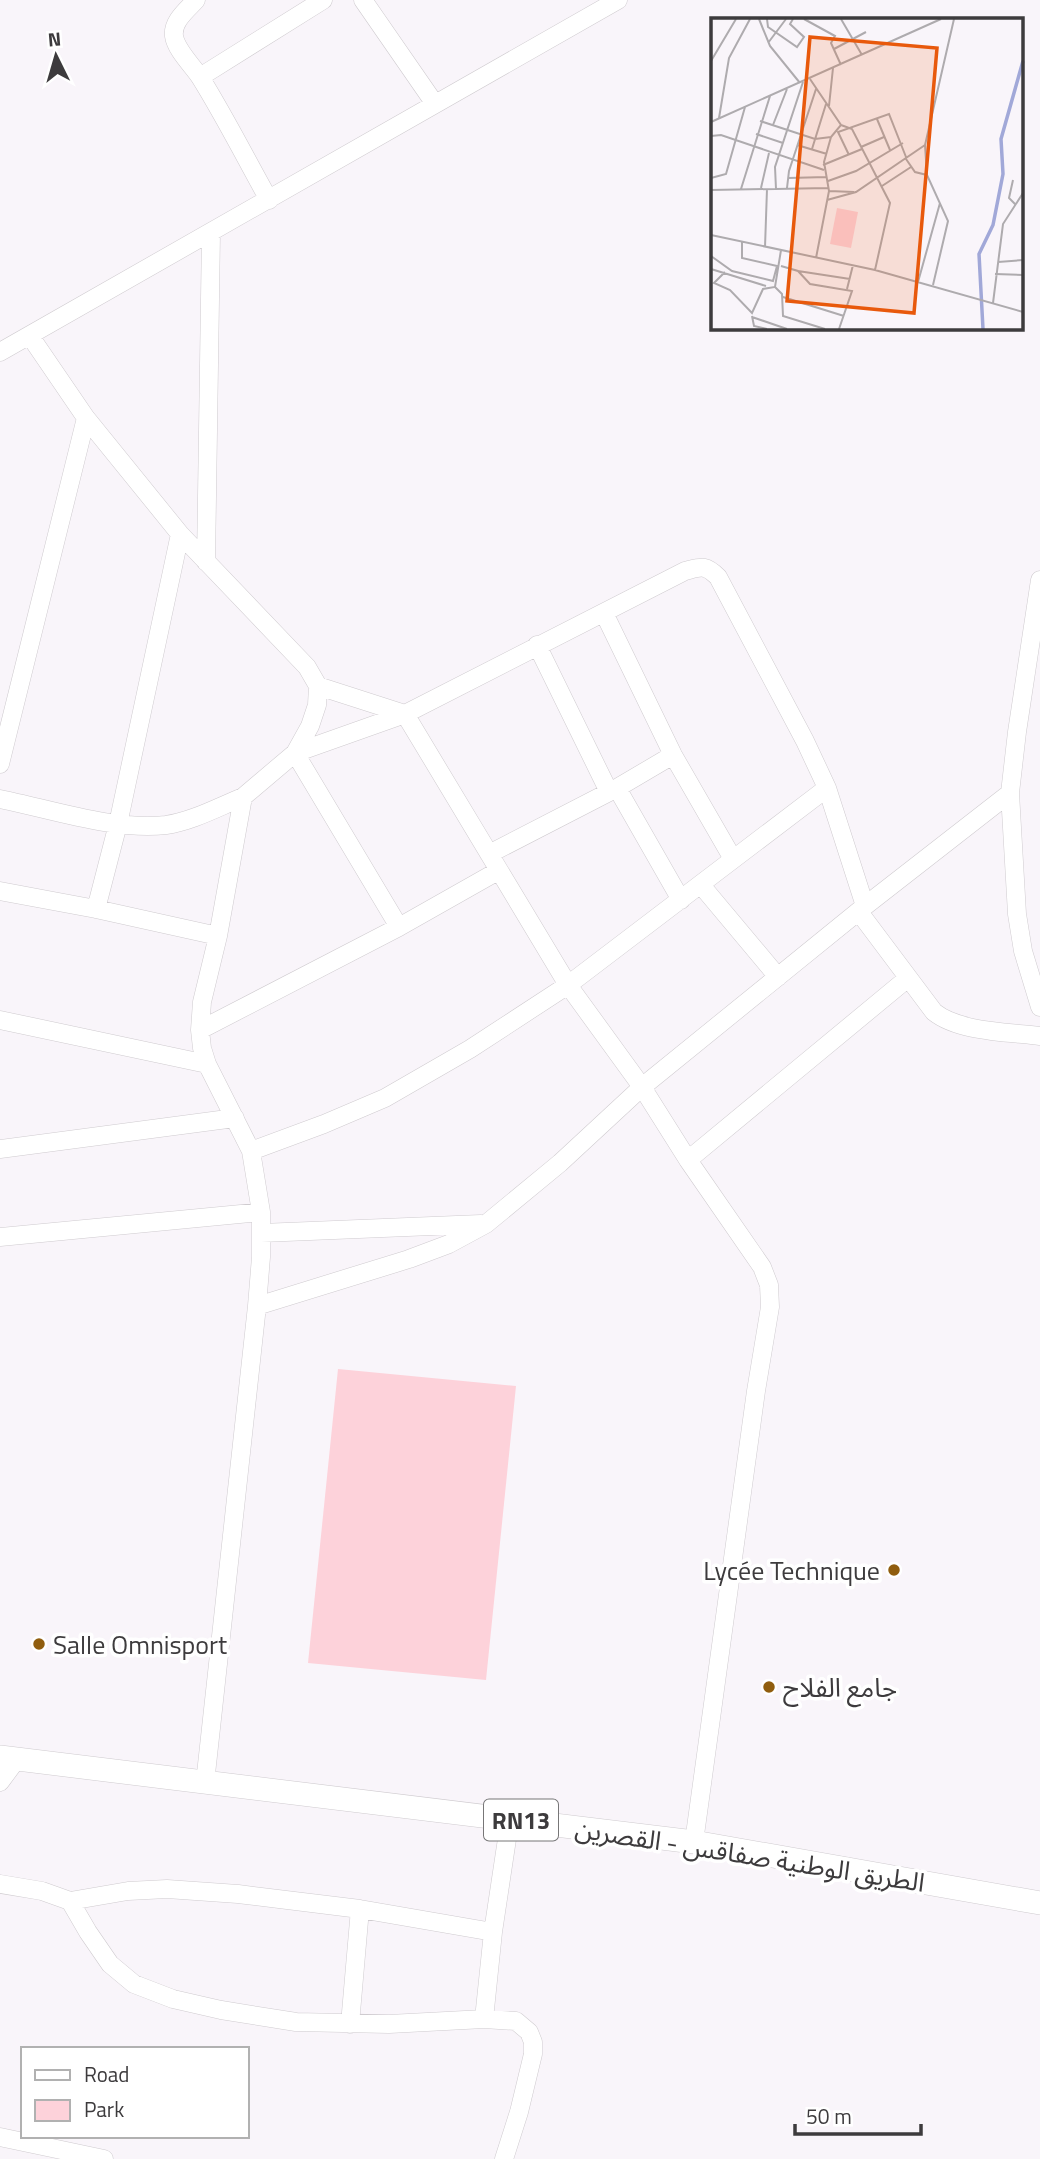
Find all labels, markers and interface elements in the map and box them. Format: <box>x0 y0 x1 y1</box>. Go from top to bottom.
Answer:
inset map <box>711 18 1023 329</box>
north arrow <box>21 21 91 91</box>
text: N <box>47 24 62 54</box>
place label: Lycée Technique <box>703 1551 880 1590</box>
marker: Lycée Technique <box>886 1562 902 1578</box>
place label: Salle Omnisport <box>53 1625 227 1664</box>
marker: Salle Omnisport <box>31 1636 47 1652</box>
place label: جامع الفلاح <box>783 1668 897 1708</box>
marker: جامع الفلاح <box>761 1679 777 1695</box>
road number: RN13 <box>484 1800 558 1840</box>
street label: الطريق الوطنية صفاقس - القصرين <box>572 1808 928 1902</box>
legend <box>21 2047 248 2138</box>
text: Road <box>84 2058 129 2090</box>
scale bar <box>795 2092 921 2136</box>
text: Park <box>84 2093 124 2125</box>
text: 50 m <box>806 2100 852 2132</box>

